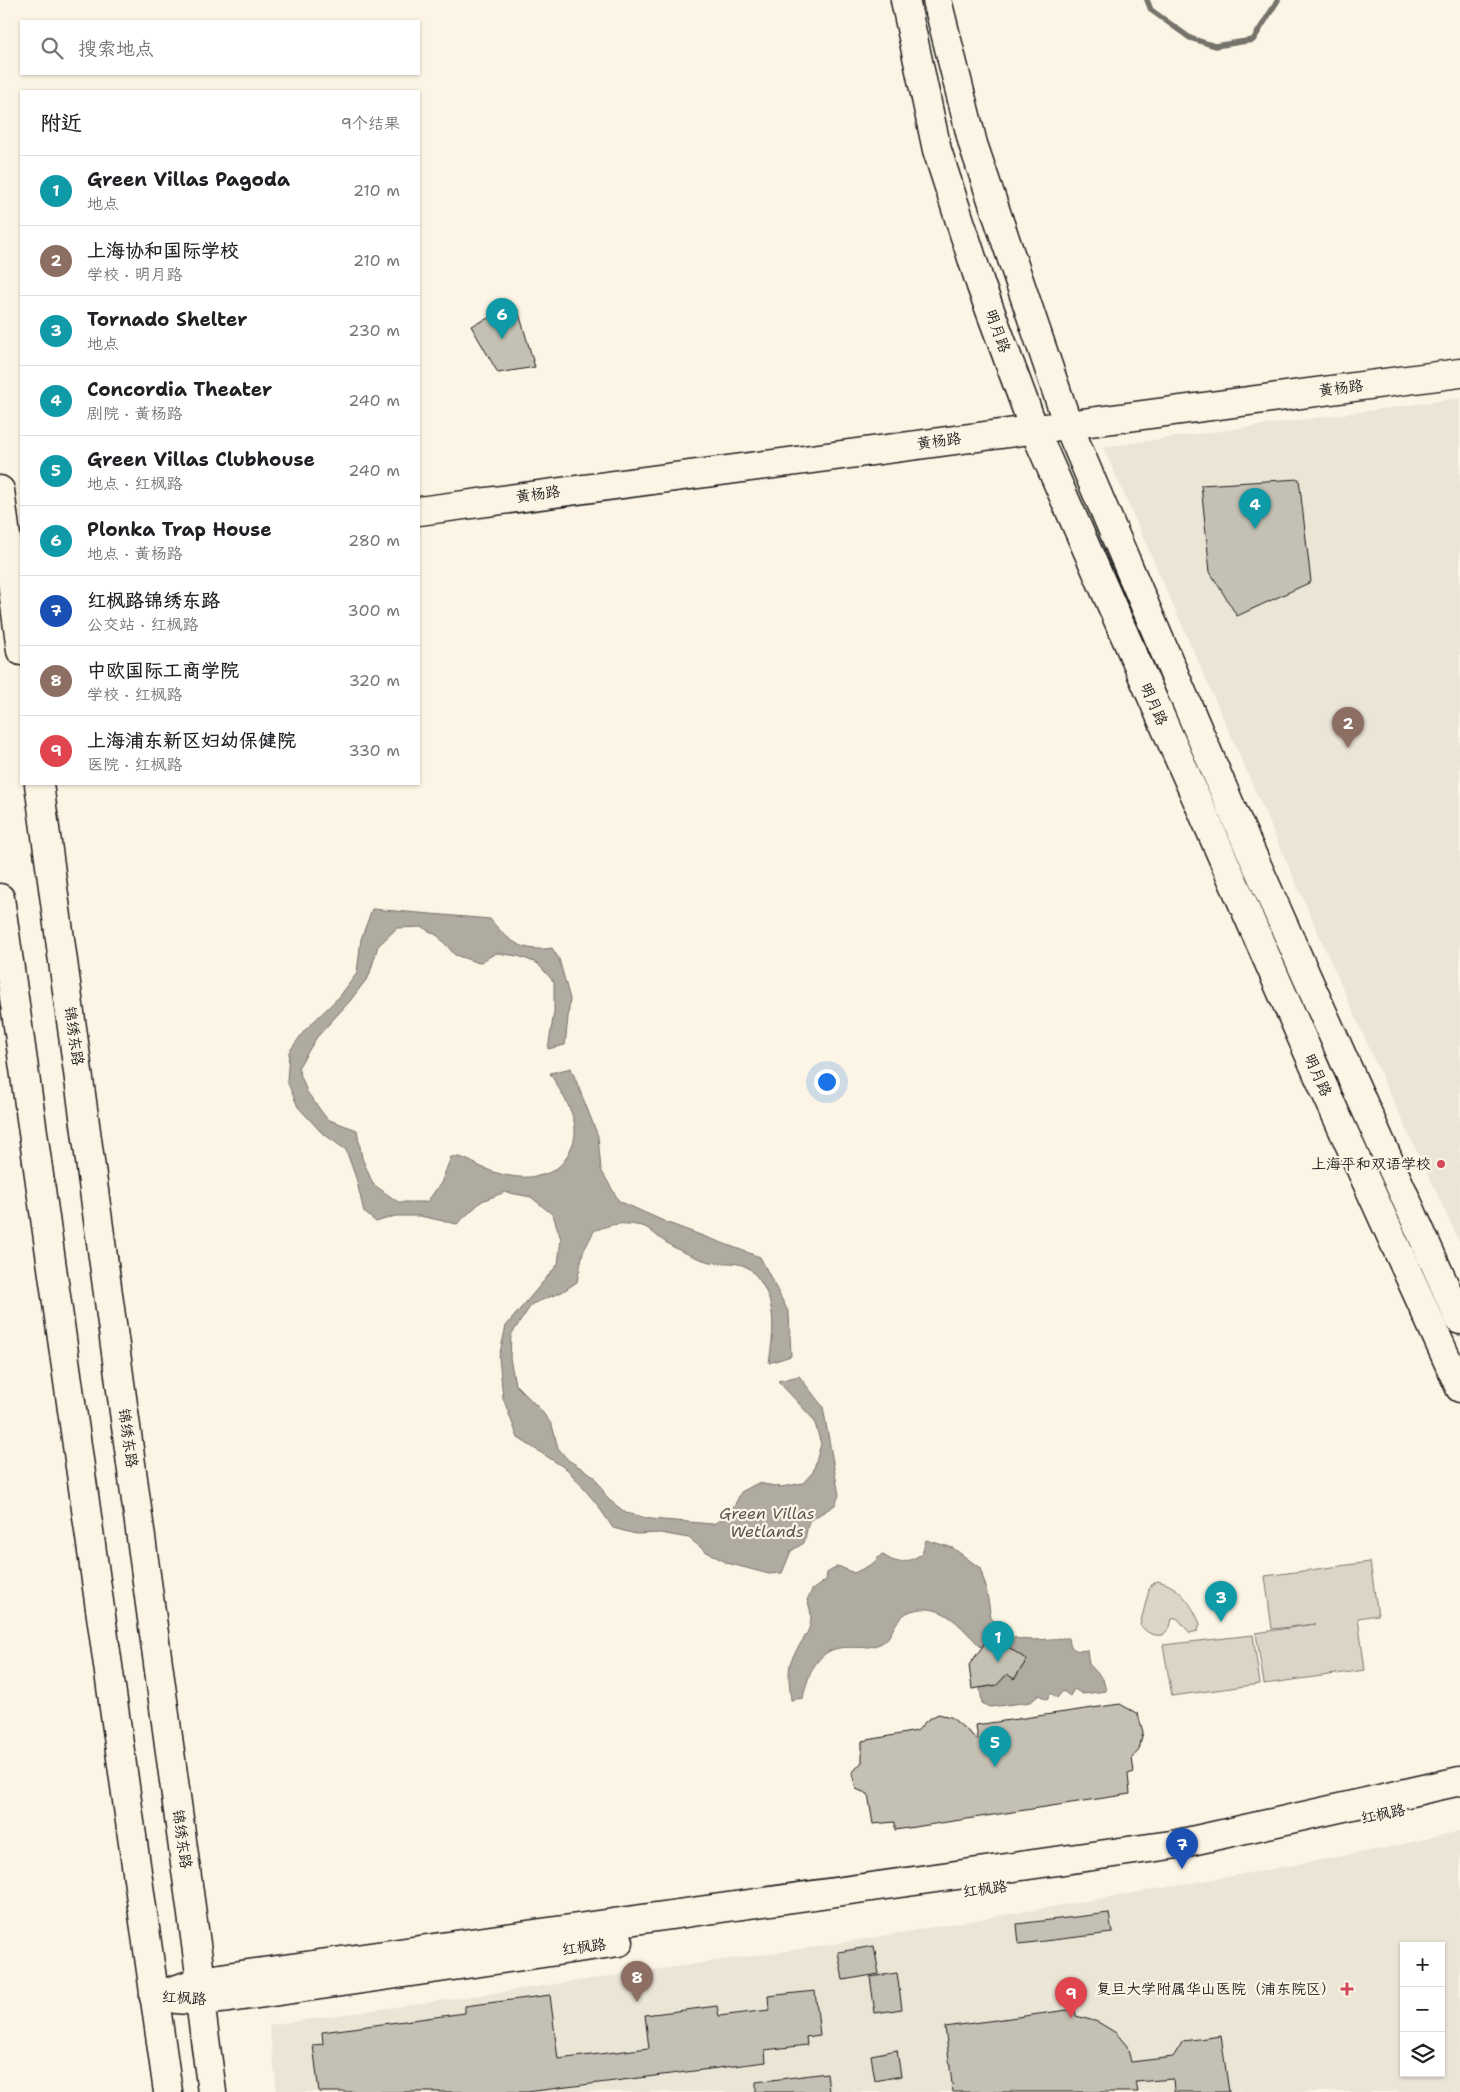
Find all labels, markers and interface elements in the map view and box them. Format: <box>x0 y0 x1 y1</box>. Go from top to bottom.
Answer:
search box <box>20 20 420 75</box>
icon: search <box>38 34 66 62</box>
text: 搜索地点 <box>78 36 154 61</box>
text: 附近 <box>40 109 82 137</box>
text: 9个结果 <box>341 113 400 134</box>
text: Green Villas Pagoda <box>87 167 290 192</box>
text: 1 <box>52 180 60 201</box>
text: 210 m <box>353 180 400 201</box>
text: 地点 <box>87 193 119 214</box>
text: 上海协和国际学校 <box>87 238 239 263</box>
text: 2 <box>50 250 62 271</box>
text: 210 m <box>353 250 400 271</box>
text: 学校 · 明月路 <box>87 264 182 285</box>
pin: 6 <box>486 298 518 339</box>
street label: 明月路 <box>981 306 1015 356</box>
text: Tornado Shelter <box>87 307 247 332</box>
text: 3 <box>50 320 62 341</box>
text: 230 m <box>348 320 400 341</box>
text: 地点 <box>87 333 119 354</box>
street label: 黄杨路 <box>1317 375 1365 401</box>
text: Concordia Theater <box>87 377 272 402</box>
text: 4 <box>50 390 62 411</box>
text: 240 m <box>348 390 400 411</box>
text: 剧院 · 黄杨路 <box>87 403 182 424</box>
street label: 黄杨路 <box>915 428 963 454</box>
text: Green Villas Clubhouse <box>87 447 315 472</box>
text: 5 <box>51 460 61 481</box>
text: 240 m <box>348 460 400 481</box>
text: 地点 · 红枫路 <box>87 473 182 494</box>
street label: 黄杨路 <box>514 481 562 507</box>
pin: 4 <box>1239 488 1271 529</box>
text: Plonka Trap House <box>87 517 272 542</box>
text: 6 <box>50 530 62 551</box>
text: 280 m <box>348 530 400 551</box>
text: 地点 · 黄杨路 <box>87 543 182 564</box>
text: 红枫路锦绣东路 <box>87 588 220 613</box>
text: 7 <box>50 600 62 621</box>
text: 300 m <box>348 600 400 621</box>
text: 公交站 · 红枫路 <box>87 614 198 635</box>
text: 中欧国际工商学院 <box>87 658 239 683</box>
text: 8 <box>50 670 62 691</box>
text: 320 m <box>349 670 400 691</box>
street label: 明月路 <box>1136 679 1172 729</box>
text: 学校 · 红枫路 <box>87 684 182 705</box>
pin: 2 <box>1332 707 1364 748</box>
text: 上海浦东新区妇幼保健院 <box>87 728 296 753</box>
text: 9 <box>50 740 62 761</box>
text: 330 m <box>348 740 400 761</box>
text: 医院 · 红枫路 <box>87 754 182 775</box>
street label: 锦绣东路 <box>60 1005 88 1067</box>
street label: 明月路 <box>1300 1050 1336 1100</box>
your location <box>814 1069 840 1095</box>
place label: 上海平和双语学校 <box>1311 1154 1431 1174</box>
marker: 上海平和双语学校 <box>1435 1158 1447 1170</box>
street label: 锦绣东路 <box>114 1407 142 1469</box>
water label: Green Villas Wetlands <box>719 1503 815 1542</box>
pin: 3 <box>1205 1581 1237 1622</box>
pin: 1 <box>982 1621 1014 1662</box>
pin: 5 <box>979 1726 1011 1767</box>
street label: 红枫路 <box>1359 1800 1407 1828</box>
street label: 锦绣东路 <box>168 1808 196 1870</box>
pin: 7 <box>1166 1828 1198 1869</box>
street label: 红枫路 <box>961 1876 1009 1902</box>
street label: 红枫路 <box>560 1934 608 1960</box>
map controls <box>1400 1942 1445 2077</box>
button: + <box>1400 1942 1445 1987</box>
pin: 8 <box>621 1961 653 2002</box>
pin: 9 <box>1055 1977 1087 2018</box>
place label: 复旦大学附属华山医院（浦东院区） <box>1096 1979 1336 1999</box>
marker: 复旦大学附属华山医院（浦东院区） <box>1340 1982 1354 1996</box>
street label: 红枫路 <box>161 1987 207 2009</box>
button: − <box>1400 1987 1445 2032</box>
button: layers <box>1400 2032 1445 2077</box>

